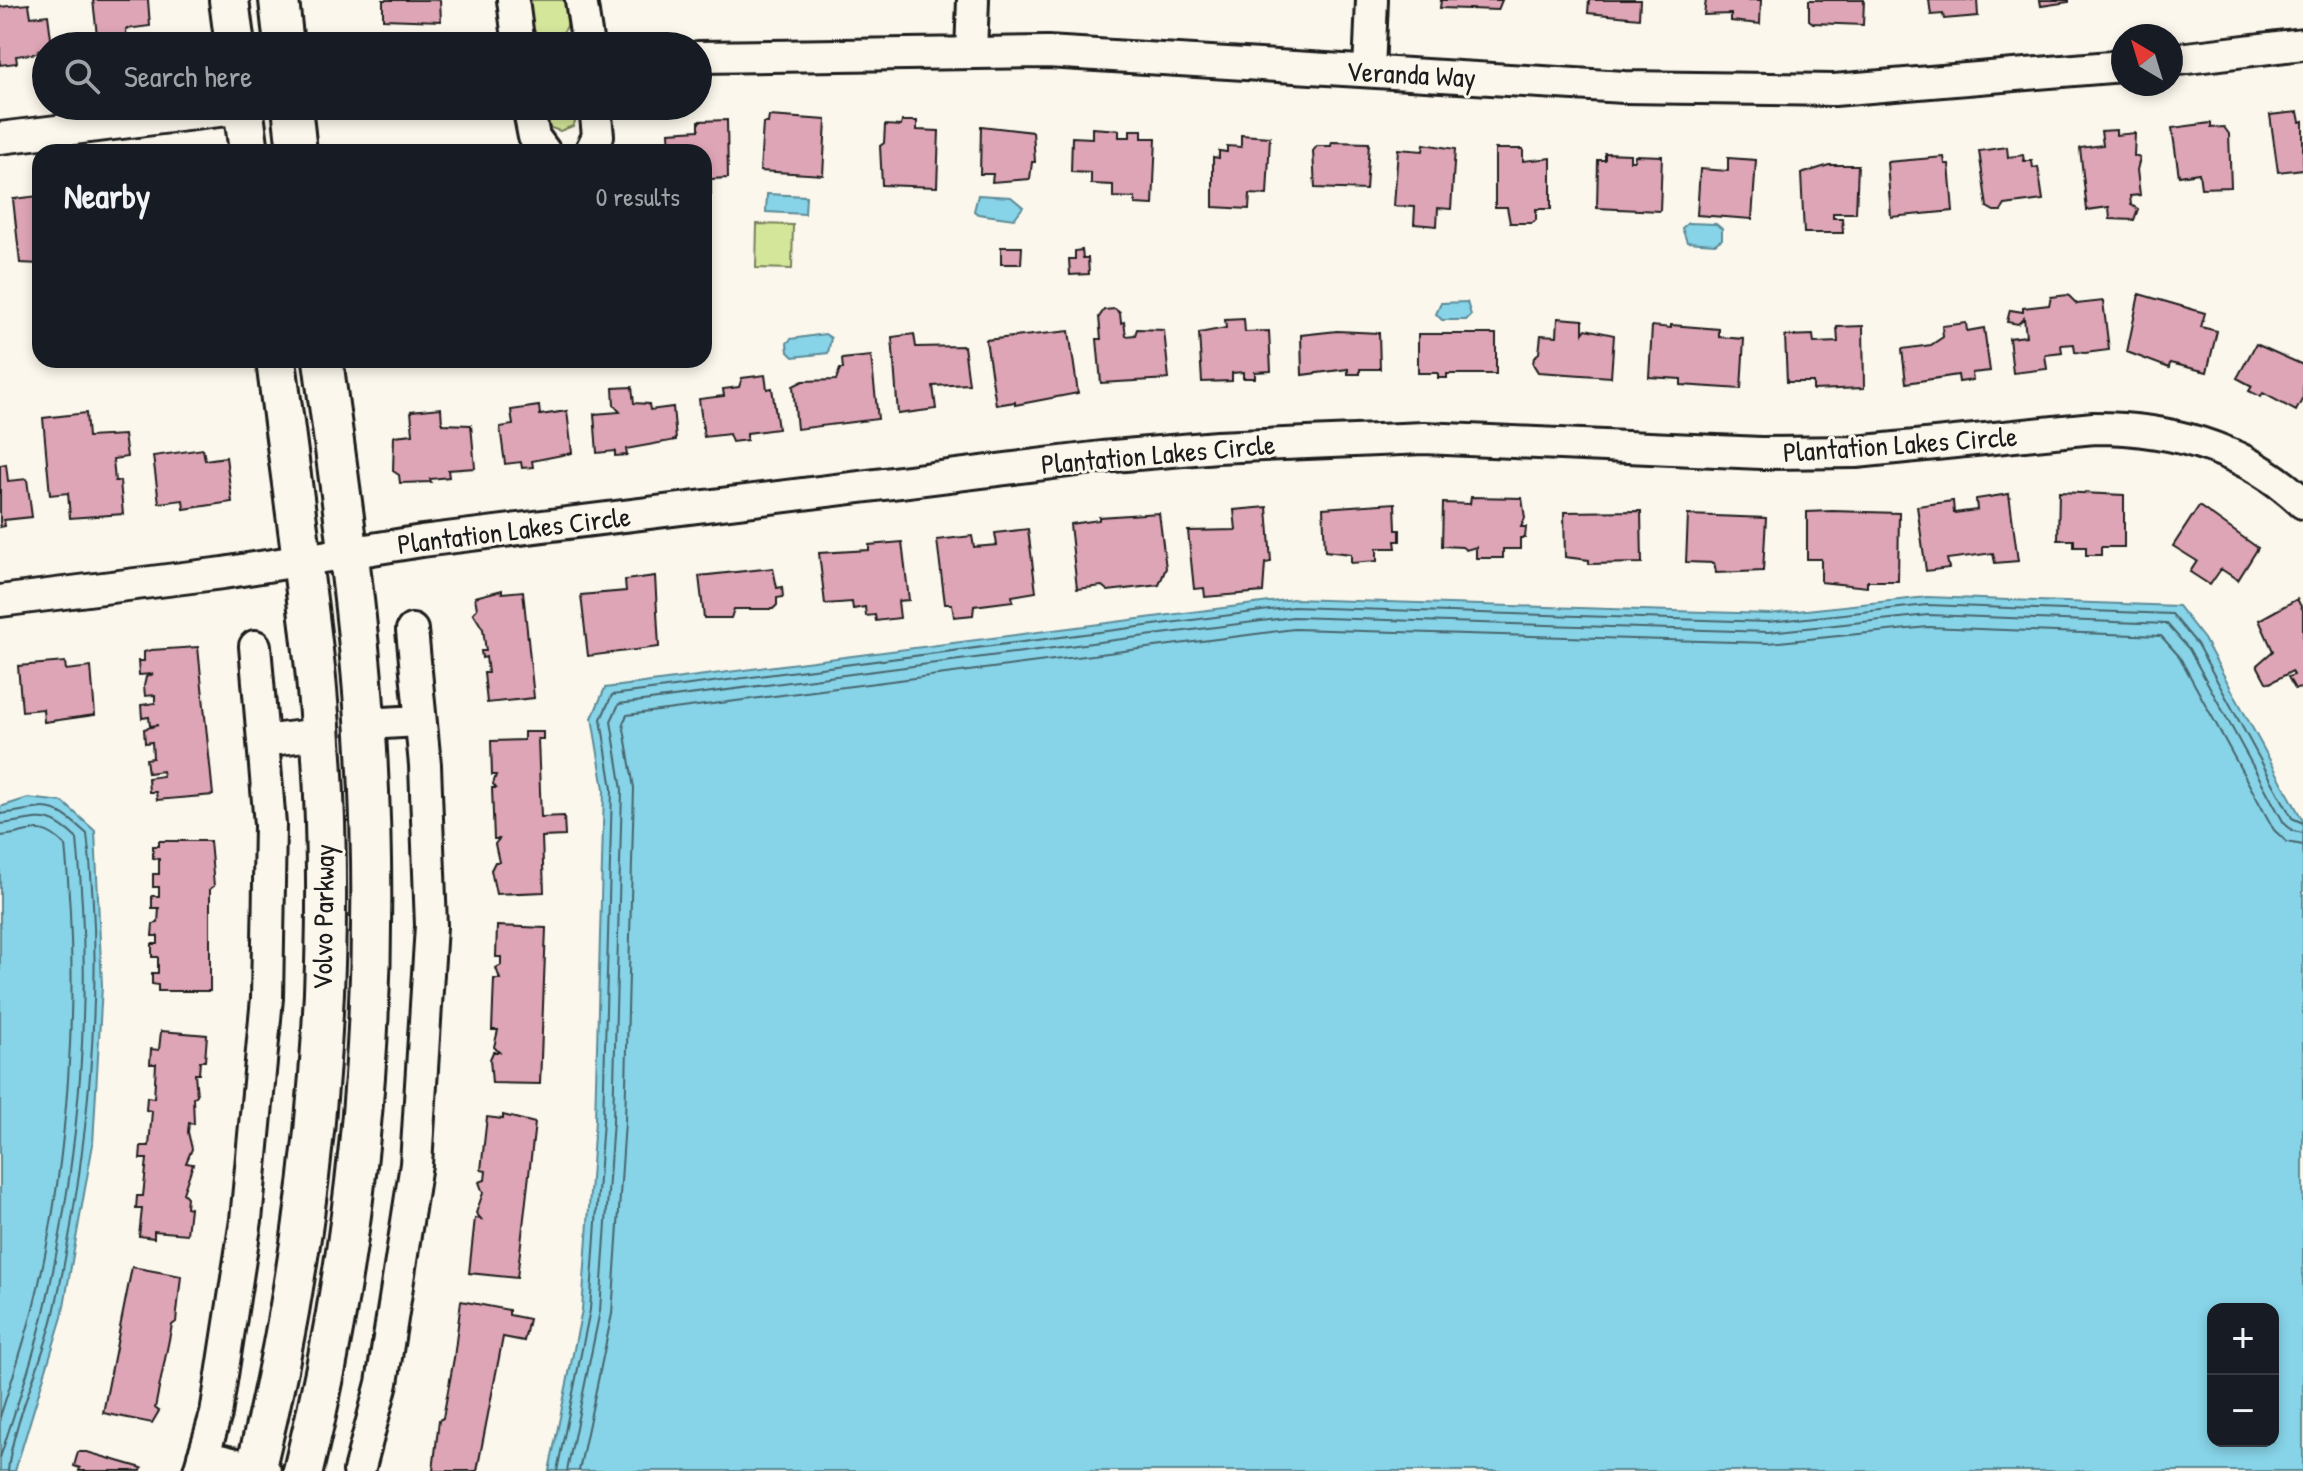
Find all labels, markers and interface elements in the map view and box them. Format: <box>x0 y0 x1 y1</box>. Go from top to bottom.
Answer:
north arrow <box>2111 24 2183 96</box>
search box <box>32 32 712 120</box>
street label: Veranda Way <box>1345 52 1477 96</box>
icon: search <box>60 54 104 98</box>
text: Search here <box>124 56 252 96</box>
text: Nearby <box>64 173 150 219</box>
text: 0 results <box>596 179 680 214</box>
street label: Plantation Lakes Circle <box>1782 417 2018 471</box>
street label: Plantation Lakes Circle <box>1039 425 1277 483</box>
street label: Plantation Lakes Circle <box>395 497 633 563</box>
street label: Volvo Parkway <box>303 844 343 990</box>
map controls <box>2207 1303 2279 1447</box>
button: + <box>2207 1303 2279 1375</box>
button: − <box>2207 1375 2279 1447</box>

